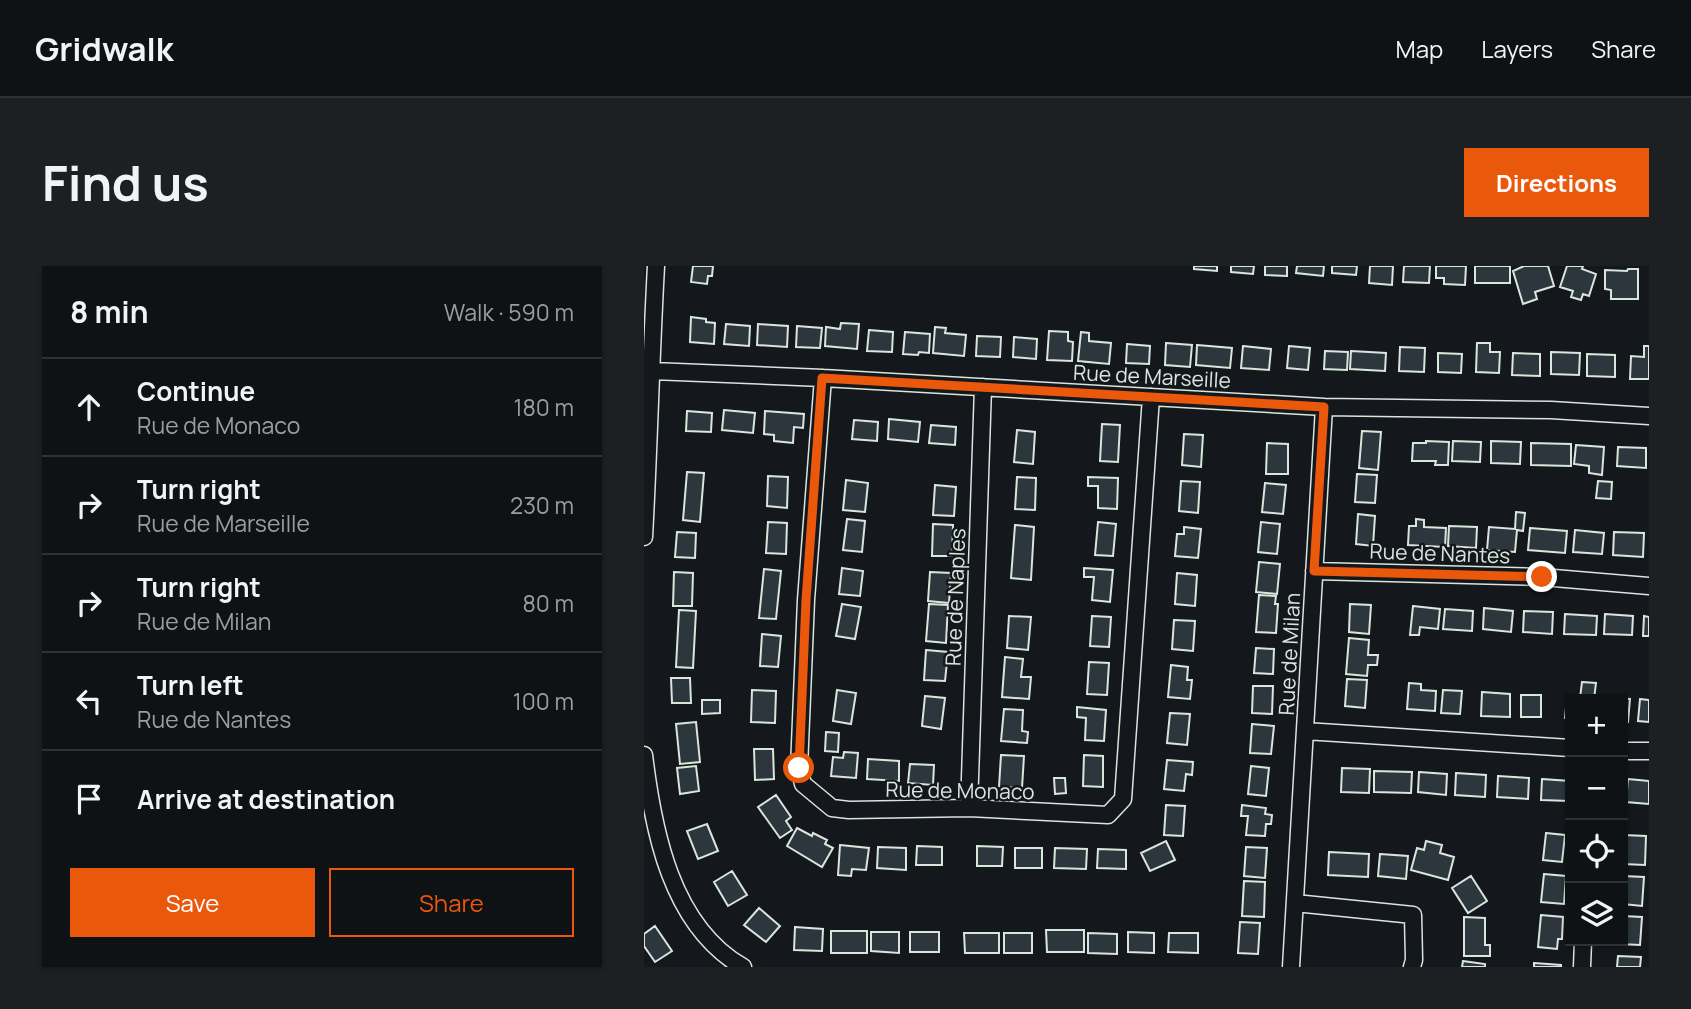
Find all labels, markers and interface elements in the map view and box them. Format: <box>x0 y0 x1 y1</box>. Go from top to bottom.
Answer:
text: Gridwalk <box>35 26 173 71</box>
text: Map <box>1396 32 1443 65</box>
text: Layers <box>1481 32 1553 65</box>
text: Share <box>1591 32 1656 65</box>
button: Directions <box>1464 148 1649 217</box>
text: Find us <box>42 149 209 216</box>
text: 8 min <box>70 291 149 332</box>
text: Walk · 590 m <box>444 296 574 328</box>
street label: Rue de Marseille <box>1072 358 1232 394</box>
text: Continue <box>137 373 255 409</box>
icon: ahead <box>70 388 108 426</box>
text: 180 m <box>514 391 574 423</box>
text: Rue de Monaco <box>137 409 300 441</box>
text: Turn right <box>137 471 261 507</box>
icon: right <box>70 486 108 524</box>
text: 230 m <box>510 489 574 521</box>
text: Rue de Marseille <box>137 507 310 539</box>
street label: Rue de Naples <box>939 528 971 666</box>
street label: Rue de Nantes <box>1369 537 1511 569</box>
route end <box>1526 561 1557 592</box>
text: Turn right <box>137 569 261 605</box>
icon: right <box>70 584 108 622</box>
text: 80 m <box>523 587 574 619</box>
street label: Rue de Milan <box>1272 592 1306 716</box>
text: Rue de Milan <box>137 605 271 637</box>
text: Turn left <box>137 667 244 703</box>
icon: left <box>70 682 108 720</box>
text: 100 m <box>513 685 574 717</box>
map controls <box>1565 694 1628 946</box>
button: + <box>1565 694 1628 757</box>
text: Rue de Nantes <box>137 703 291 735</box>
route start <box>783 752 814 783</box>
button: − <box>1565 757 1628 820</box>
street label: Rue de Monaco <box>885 775 1035 805</box>
icon: arrive <box>70 780 108 818</box>
text: Arrive at destination <box>137 781 395 817</box>
button: locate <box>1565 820 1628 883</box>
button: Save <box>70 868 315 937</box>
button: Share <box>329 868 574 937</box>
button: layers <box>1565 883 1628 946</box>

